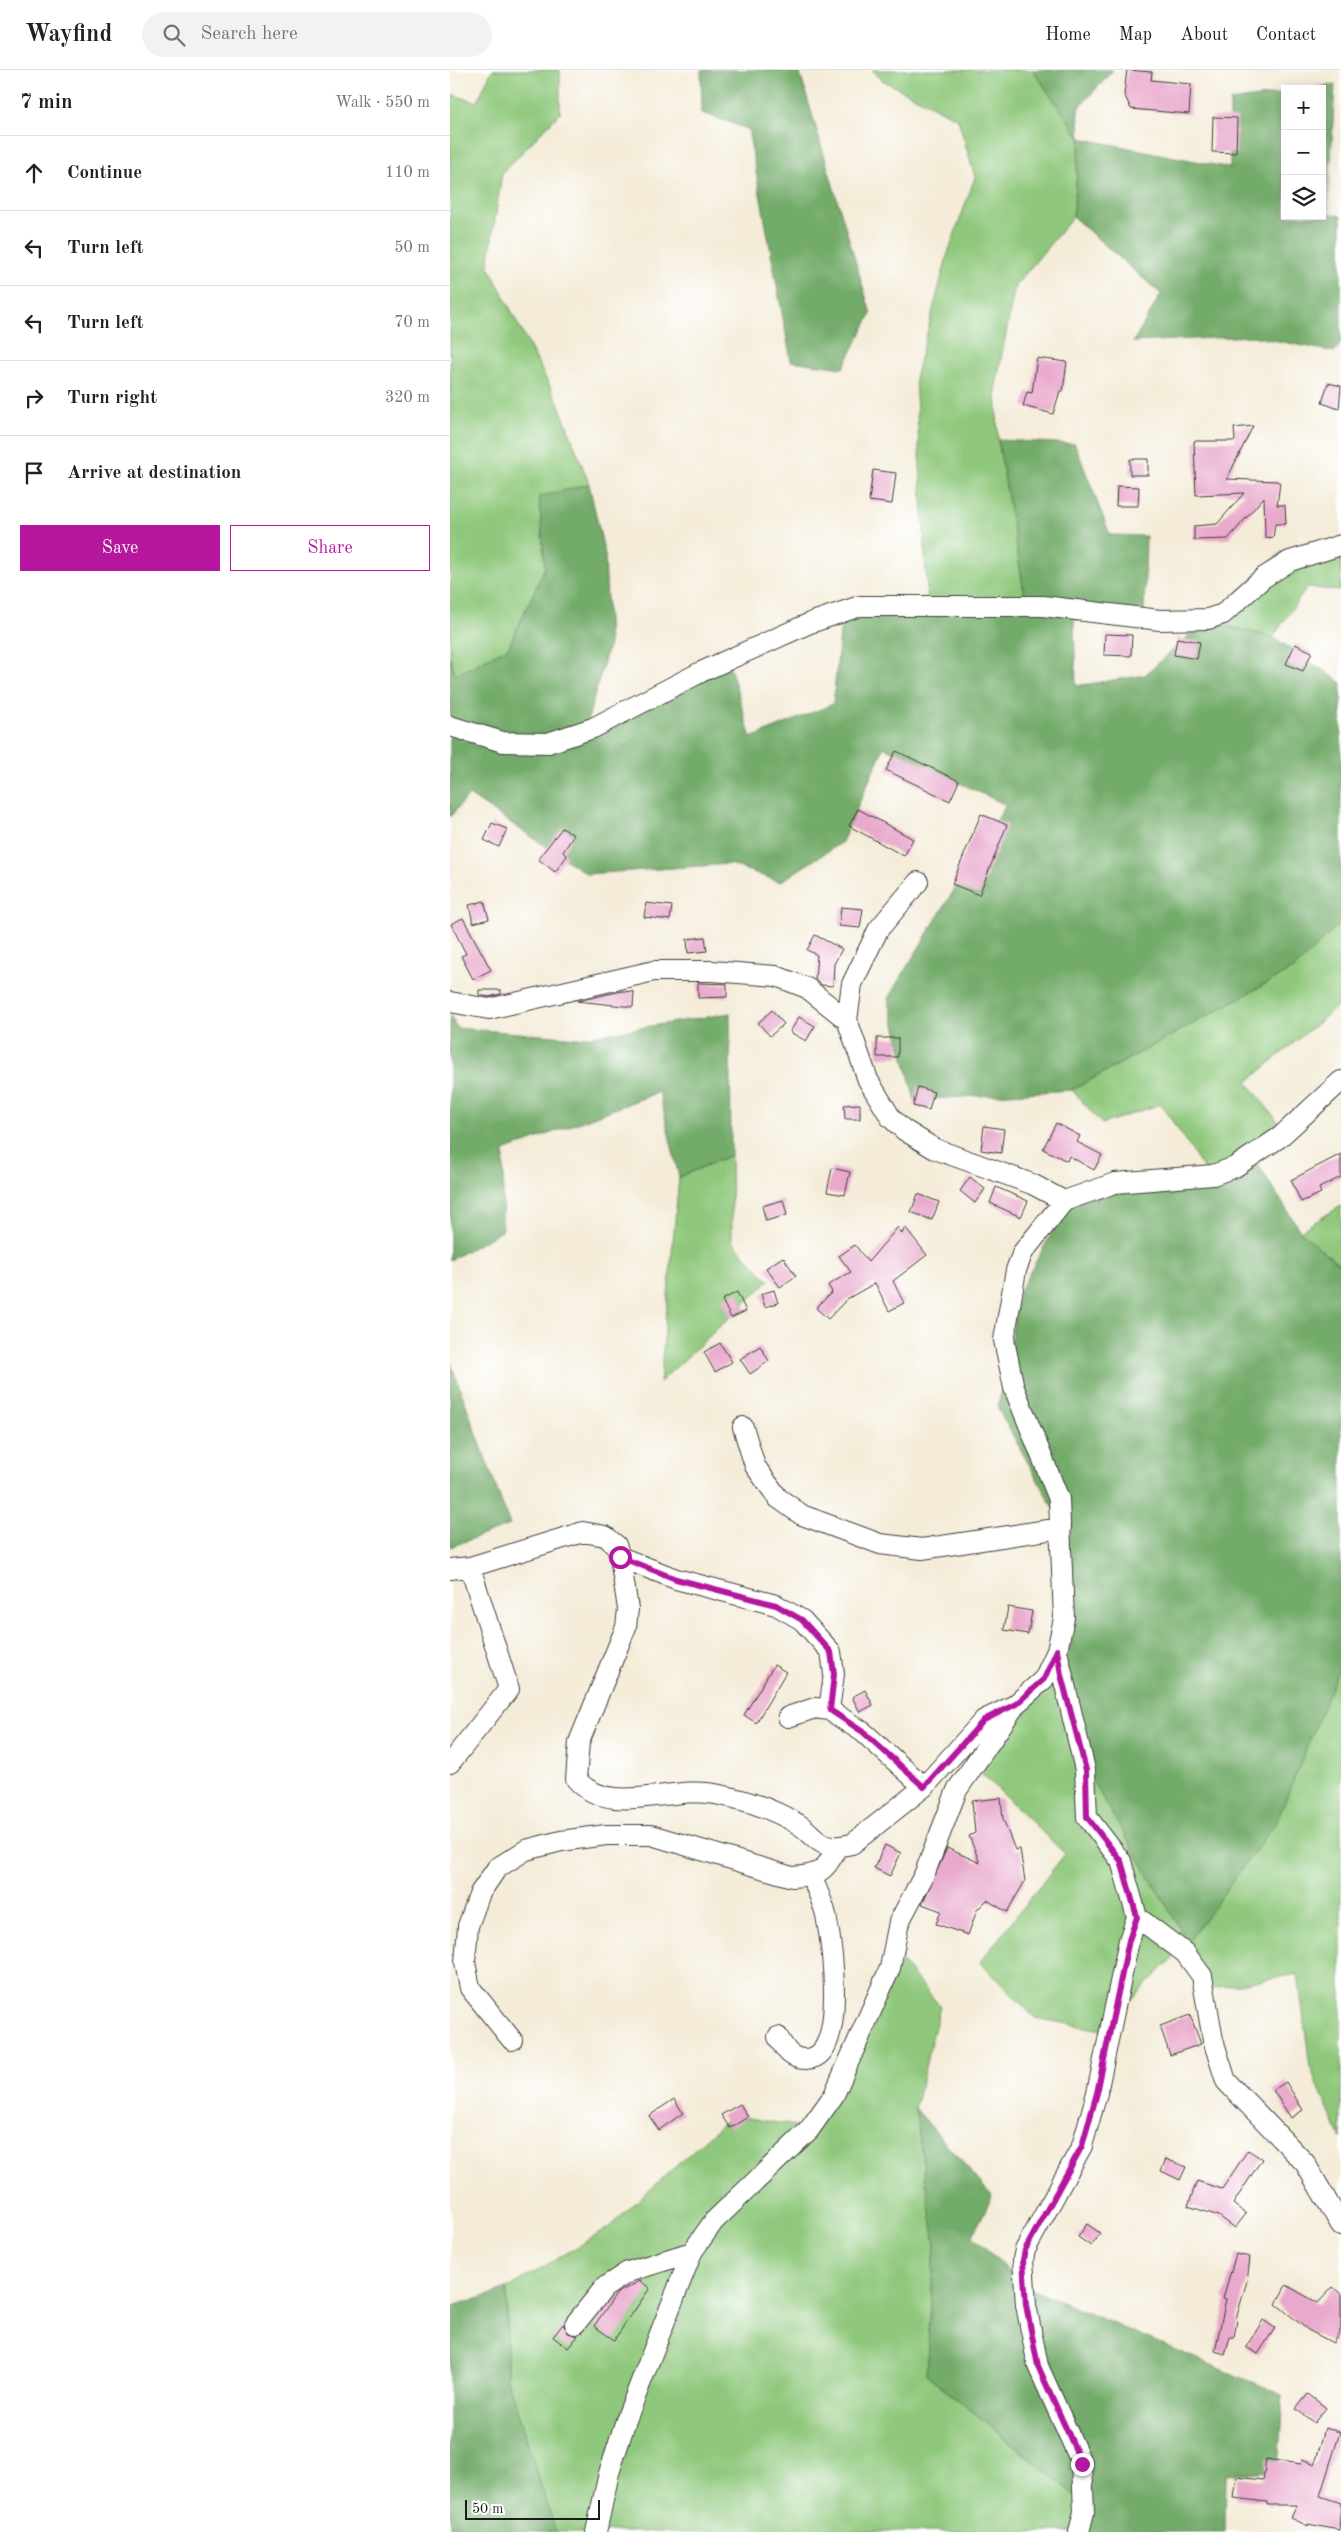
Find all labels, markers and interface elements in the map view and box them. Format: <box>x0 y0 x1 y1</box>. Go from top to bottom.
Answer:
search box <box>142 12 492 57</box>
icon: search <box>160 21 188 49</box>
text: Wayfind <box>25 23 112 47</box>
text: Search here <box>200 25 298 44</box>
text: Home <box>1045 26 1091 44</box>
text: Map <box>1119 26 1152 44</box>
text: About <box>1180 26 1228 44</box>
text: Contact <box>1256 26 1316 44</box>
map controls <box>1281 85 1326 220</box>
button: + <box>1281 85 1326 130</box>
text: 7 min <box>20 92 73 113</box>
text: Walk · 550 m <box>335 95 430 111</box>
button: − <box>1281 130 1326 175</box>
icon: ahead <box>20 159 48 187</box>
text: Continue <box>67 164 142 183</box>
text: 110 m <box>385 165 430 181</box>
button: layers <box>1281 175 1326 220</box>
icon: left <box>20 234 48 262</box>
text: Turn left <box>67 239 144 258</box>
text: 50 m <box>394 240 430 256</box>
icon: left <box>20 309 48 337</box>
text: Turn left <box>67 314 144 333</box>
text: 70 m <box>394 315 430 331</box>
icon: right <box>20 384 48 412</box>
text: Turn right <box>67 389 157 408</box>
text: 320 m <box>385 390 430 406</box>
icon: arrive <box>20 459 48 487</box>
text: Arrive at destination <box>67 464 241 483</box>
button: Save <box>20 525 220 571</box>
button: Share <box>230 525 430 571</box>
route start <box>609 1546 632 1569</box>
route end <box>1071 2453 1094 2476</box>
scale bar <box>465 2497 600 2520</box>
text: 50 m <box>472 2502 503 2516</box>

